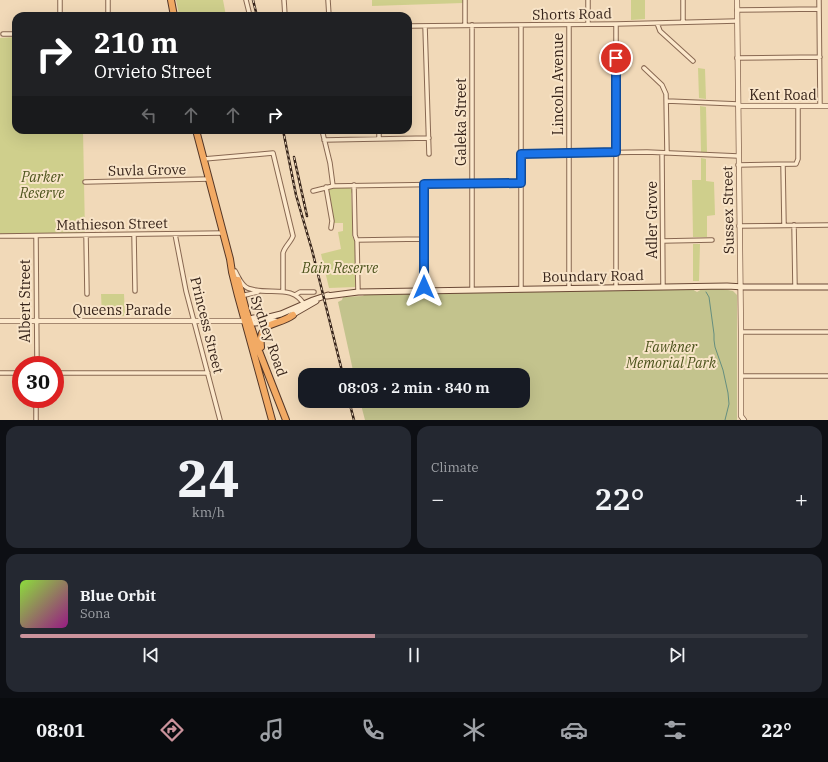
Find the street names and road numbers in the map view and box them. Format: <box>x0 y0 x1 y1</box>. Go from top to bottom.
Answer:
street label: Shorts Road <box>532 4 612 24</box>
street label: Lincoln Avenue <box>549 33 567 135</box>
street label: Galeka Street <box>452 78 470 166</box>
street label: Kent Road <box>749 86 817 104</box>
street label: Suvla Grove <box>108 160 186 180</box>
street label: Sussex Street <box>718 166 738 254</box>
street label: Adler Grove <box>643 181 661 259</box>
street label: Mathieson Street <box>56 214 168 234</box>
street label: Albert Street <box>16 259 34 343</box>
street label: Boundary Road <box>542 266 645 286</box>
street label: Princess Street <box>186 275 228 375</box>
street label: Sydney Road <box>247 293 291 379</box>
street label: Queens Parade <box>73 301 171 319</box>

